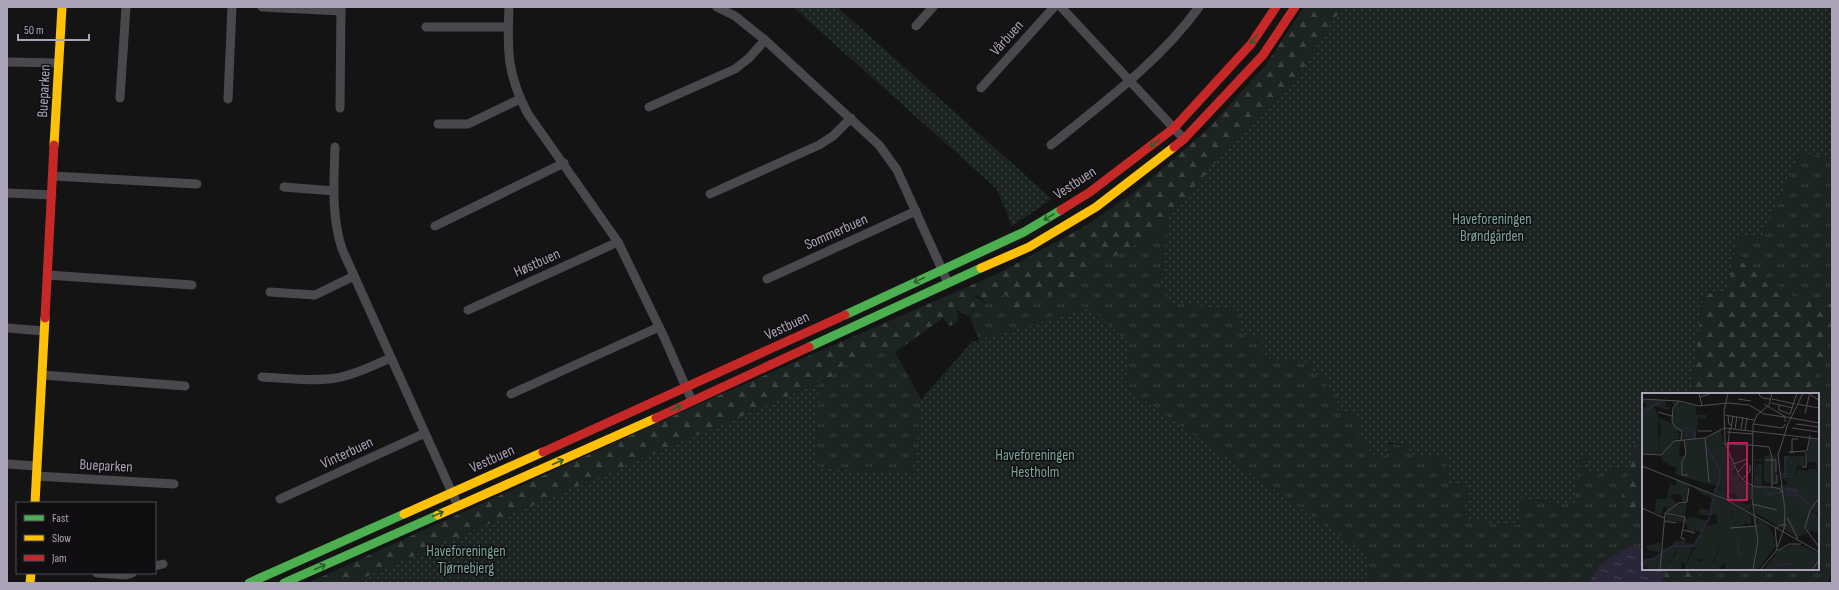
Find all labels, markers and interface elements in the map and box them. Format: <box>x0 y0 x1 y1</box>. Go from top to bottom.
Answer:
scale bar <box>18 16 89 42</box>
street label: Vårbuen <box>986 16 1028 60</box>
text: 50 m <box>24 23 44 38</box>
one-way arrow <box>1250 34 1258 45</box>
street label: Bueparken <box>33 64 55 118</box>
one-way arrow <box>1150 139 1161 147</box>
street label: Vestbuen <box>1050 162 1100 204</box>
street label: Sommerbuen <box>801 210 871 254</box>
park label: Haveforeningen Brøndgården <box>1452 210 1532 246</box>
one-way arrow <box>1043 214 1055 222</box>
street label: Høstbuen <box>511 244 563 282</box>
one-way arrow <box>914 277 926 284</box>
street label: Vestbuen <box>762 307 812 345</box>
inset map <box>1642 393 1819 570</box>
one-way arrow <box>669 404 681 411</box>
street label: Vinterbuen <box>318 433 376 473</box>
street label: Vestbuen <box>467 441 517 477</box>
park label: Haveforeningen Hestholm <box>995 446 1075 482</box>
street label: Bueparken <box>79 455 133 477</box>
one-way arrow <box>551 458 563 466</box>
legend <box>16 502 156 574</box>
one-way arrow <box>432 510 444 518</box>
text: Fast <box>52 511 69 526</box>
text: Slow <box>52 531 71 546</box>
park label: Haveforeningen Tjørnebjerg <box>426 542 506 578</box>
text: Jam <box>51 551 67 566</box>
one-way arrow <box>313 563 325 570</box>

